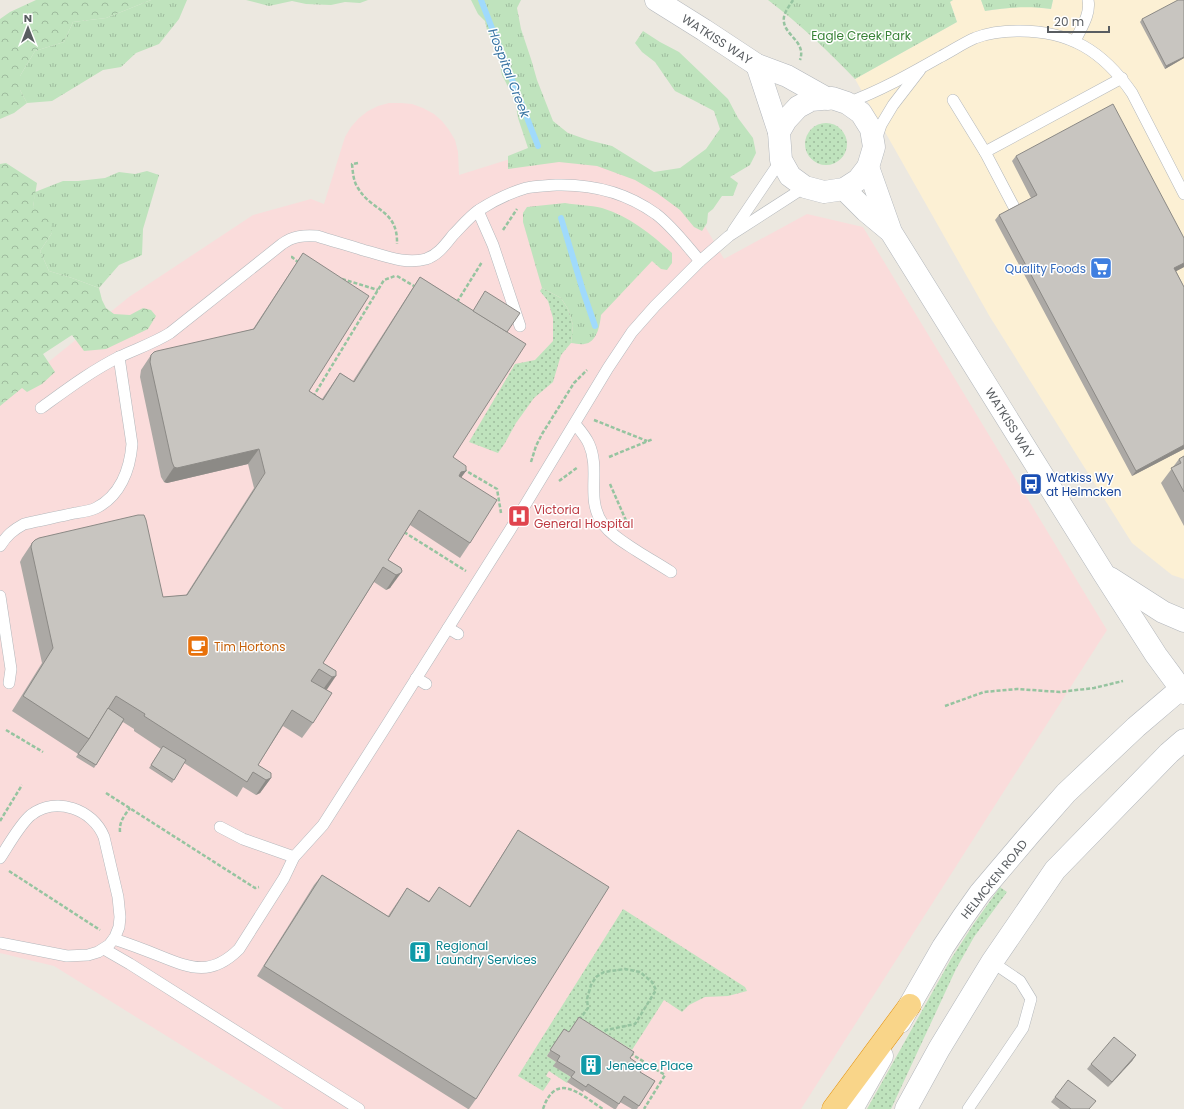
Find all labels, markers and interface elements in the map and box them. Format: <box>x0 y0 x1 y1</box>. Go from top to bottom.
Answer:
north arrow <box>8 8 48 48</box>
scale bar <box>1048 8 1109 34</box>
text: N <box>24 10 32 26</box>
street label: WATKISS WAY <box>679 10 755 68</box>
text: 20 m <box>1054 13 1084 30</box>
water label: Hospital Creek <box>483 26 535 122</box>
park label: Eagle Creek Park <box>811 27 912 44</box>
supermarket icon: Quality Foods <box>1088 255 1114 281</box>
place label: Quality Foods <box>1005 260 1086 277</box>
street label: WATKISS WAY <box>981 384 1039 462</box>
place label: Watkiss Wy at Helmcken <box>1046 469 1121 500</box>
bus stop icon: Watkiss Wy at Helmcken <box>1018 471 1044 497</box>
place label: Victoria General Hospital <box>534 501 633 532</box>
hospital icon: Victoria General Hospital <box>506 503 532 529</box>
cafe icon: Tim Hortons <box>185 633 211 659</box>
place label: Tim Hortons <box>214 638 285 655</box>
street label: HELMCKEN ROAD <box>957 836 1031 922</box>
place label: Regional Laundry Services <box>436 937 537 968</box>
building icon: Regional Laundry Services <box>407 939 433 965</box>
building icon: Jeneece Place <box>578 1052 604 1078</box>
place label: Jeneece Place <box>606 1057 693 1074</box>

